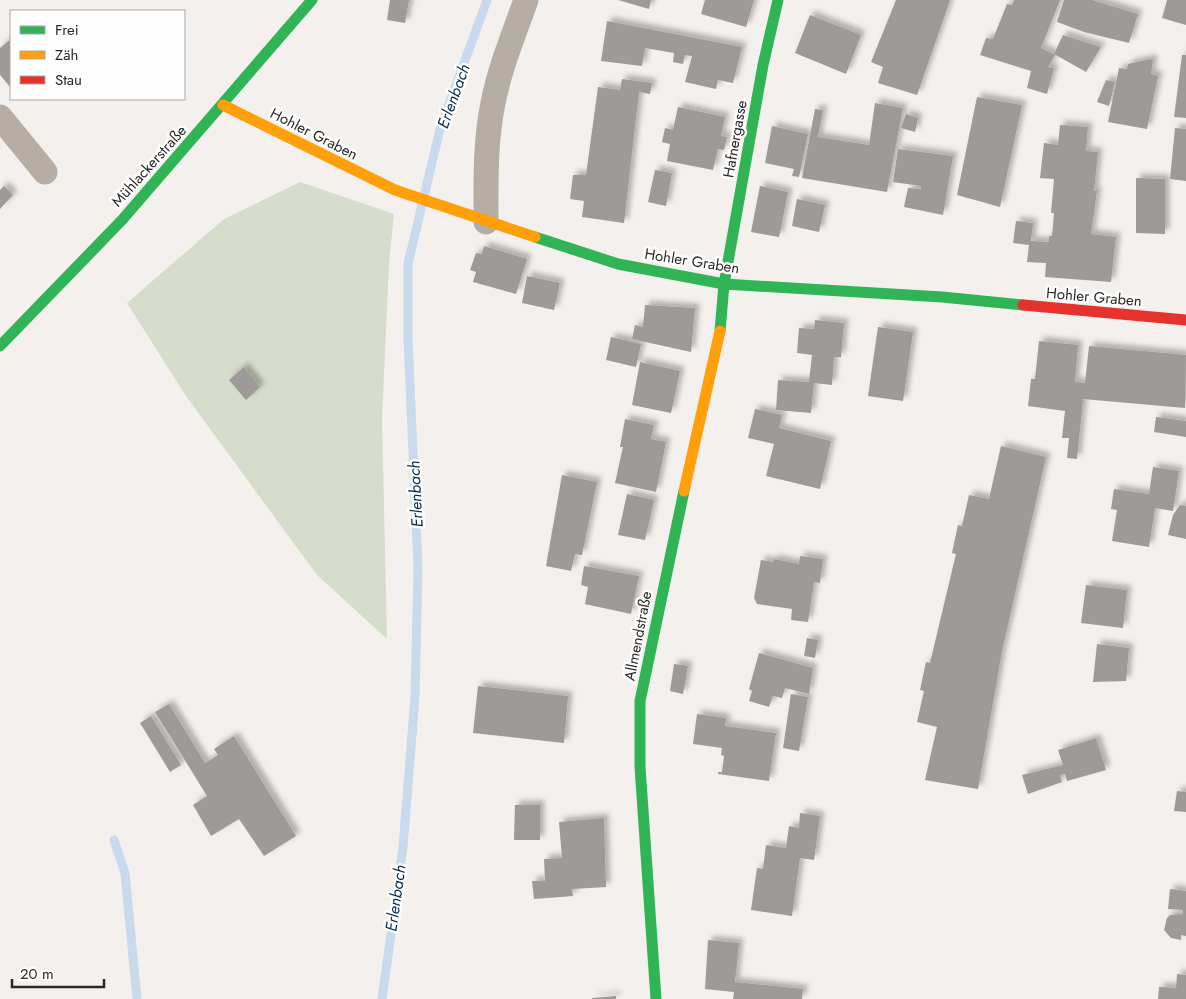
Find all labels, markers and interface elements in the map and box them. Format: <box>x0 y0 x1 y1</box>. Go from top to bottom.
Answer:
legend <box>10 10 185 100</box>
text: Frei <box>55 19 79 41</box>
text: Zäh <box>55 44 78 66</box>
water label: Erlenbach <box>431 61 476 132</box>
text: Stau <box>55 69 82 91</box>
street label: Hafnergasse <box>717 98 753 179</box>
street label: Hohler Graben <box>266 102 362 166</box>
street label: Mühlackerstraße <box>106 120 192 212</box>
street label: Hohler Graben <box>643 243 741 279</box>
street label: Hohler Graben <box>1045 282 1143 312</box>
water label: Erlenbach <box>402 460 429 528</box>
street label: Allmendstraße <box>619 589 658 683</box>
water label: Erlenbach <box>379 863 412 933</box>
scale bar <box>12 956 105 988</box>
text: 20 m <box>20 963 54 985</box>

